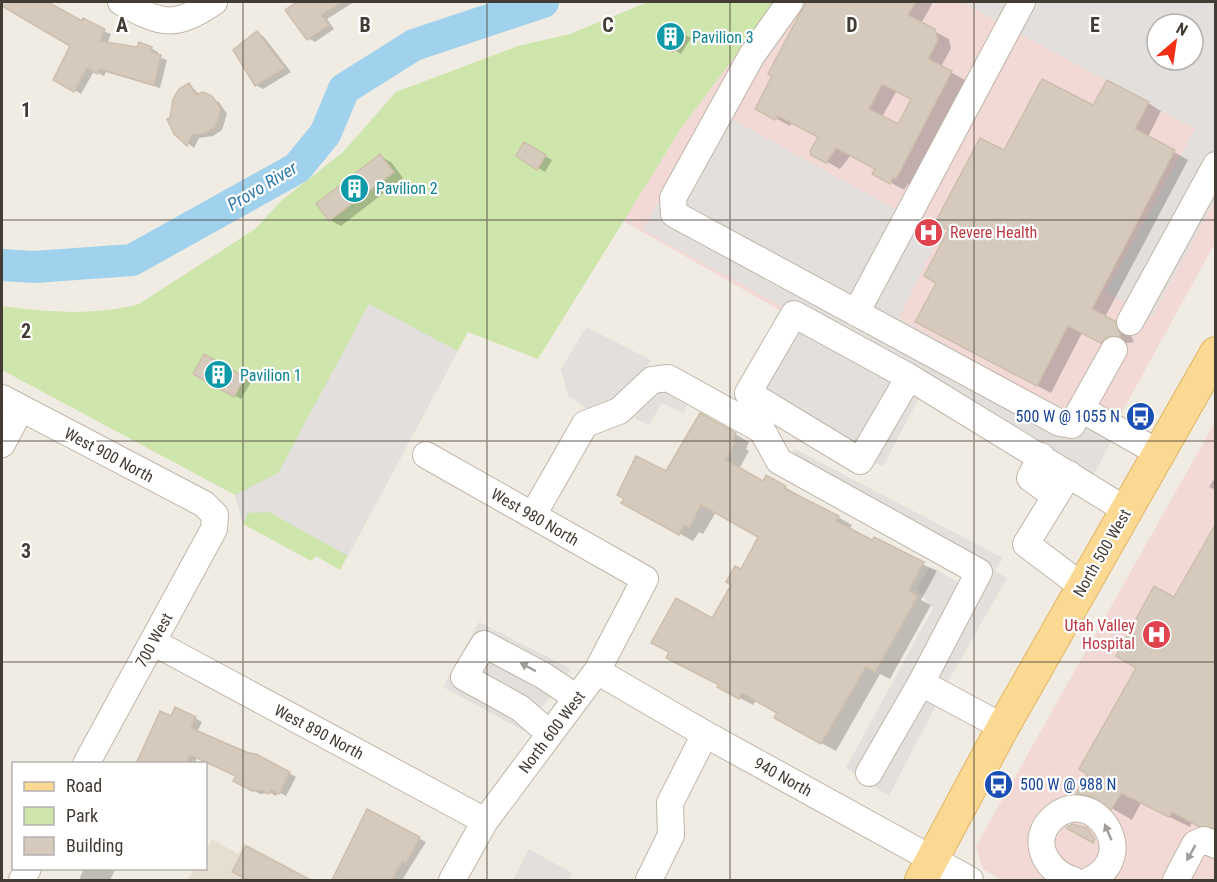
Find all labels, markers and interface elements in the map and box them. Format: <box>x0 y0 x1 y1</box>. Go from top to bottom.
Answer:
north arrow <box>1145 12 1205 72</box>
text: A <box>116 13 128 37</box>
text: B <box>359 13 371 37</box>
text: C <box>602 13 614 37</box>
text: D <box>846 13 858 37</box>
text: E <box>1090 13 1100 37</box>
text: N <box>1173 19 1191 40</box>
building icon: Pavilion 3 <box>655 21 687 53</box>
place label: Pavilion 3 <box>692 28 754 47</box>
text: 1 <box>21 98 31 122</box>
water label: Provo River <box>223 157 301 215</box>
building icon: Pavilion 2 <box>339 172 371 204</box>
place label: Pavilion 2 <box>376 179 438 198</box>
hospital icon: Revere Health <box>913 216 945 248</box>
place label: Revere Health <box>950 223 1037 242</box>
text: 2 <box>21 319 31 343</box>
building icon: Pavilion 1 <box>203 359 235 391</box>
place label: Pavilion 1 <box>240 366 302 385</box>
bus stop icon: 500 W @ 1055 N <box>1125 400 1157 432</box>
place label: 500 W @ 1055 N <box>1016 407 1120 426</box>
street label: West 900 North <box>61 424 157 486</box>
street label: West 980 North <box>488 484 582 550</box>
street label: North 500 West <box>1069 506 1135 600</box>
text: 3 <box>21 539 31 563</box>
street label: 700 West <box>131 609 177 670</box>
place label: Utah Valley Hospital <box>1065 616 1135 653</box>
hospital icon: Utah Valley Hospital <box>1140 618 1172 650</box>
one-way arrow <box>519 662 536 672</box>
street label: North 600 West <box>515 687 589 777</box>
street label: West 890 North <box>271 701 367 763</box>
street label: 940 North <box>751 753 815 801</box>
legend <box>12 762 207 870</box>
bus stop icon: 500 W @ 988 N <box>983 768 1015 800</box>
text: Road <box>66 775 102 796</box>
place label: 500 W @ 988 N <box>1020 775 1116 794</box>
text: Park <box>66 805 98 826</box>
one-way arrow <box>1103 823 1113 841</box>
text: Building <box>66 835 123 856</box>
one-way arrow <box>1186 845 1196 862</box>

